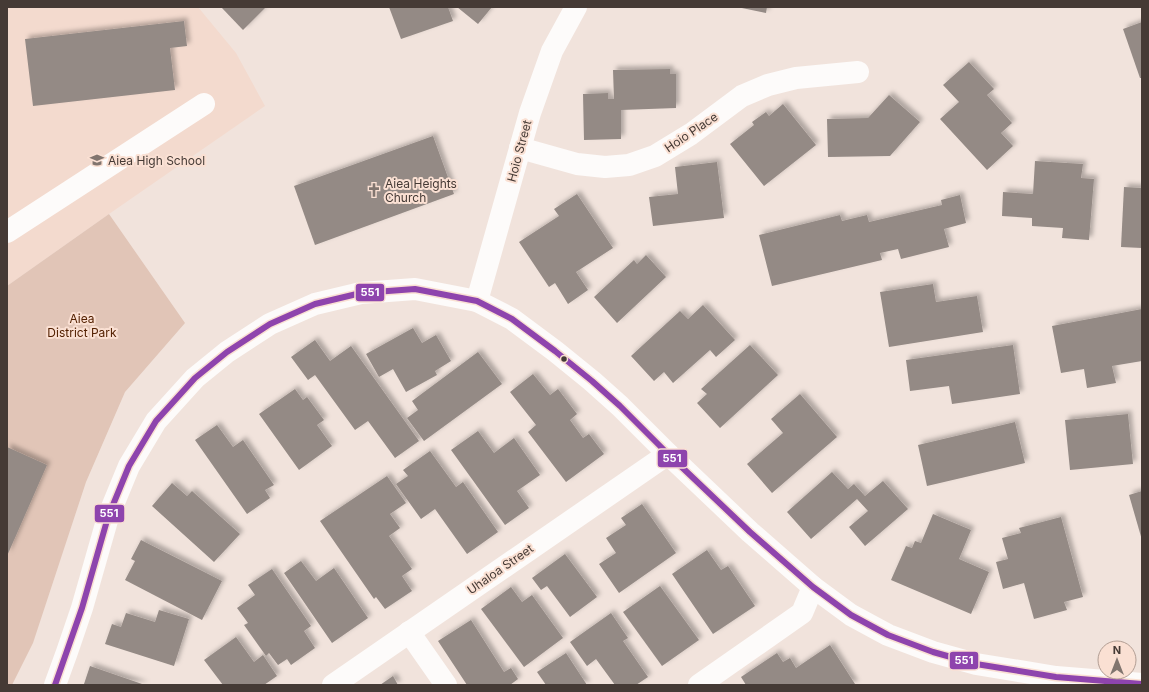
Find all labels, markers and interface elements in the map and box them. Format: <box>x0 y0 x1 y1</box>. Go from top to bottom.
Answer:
street label: Hoio Place <box>662 109 720 155</box>
street label: Hoio Street <box>504 118 534 184</box>
school or university icon: Aiea High School <box>89 152 105 168</box>
place label: Aiea High School <box>108 153 205 168</box>
place label: Aiea Heights Church <box>385 176 457 205</box>
church icon: Aiea Heights Church <box>366 182 382 198</box>
line badge: 551 <box>355 283 385 302</box>
text: 551 <box>361 285 380 299</box>
park label: Aiea District Park <box>47 311 117 340</box>
unlabelled marker <box>559 354 569 364</box>
line badge: 551 <box>657 449 688 468</box>
text: 551 <box>663 451 682 465</box>
line badge: 551 <box>94 504 125 523</box>
text: 551 <box>100 506 119 520</box>
street label: Uhaloa Street <box>464 541 536 597</box>
north arrow <box>1097 640 1137 680</box>
text: N <box>1113 643 1121 657</box>
line badge: 551 <box>949 651 979 670</box>
text: 551 <box>955 653 974 667</box>

